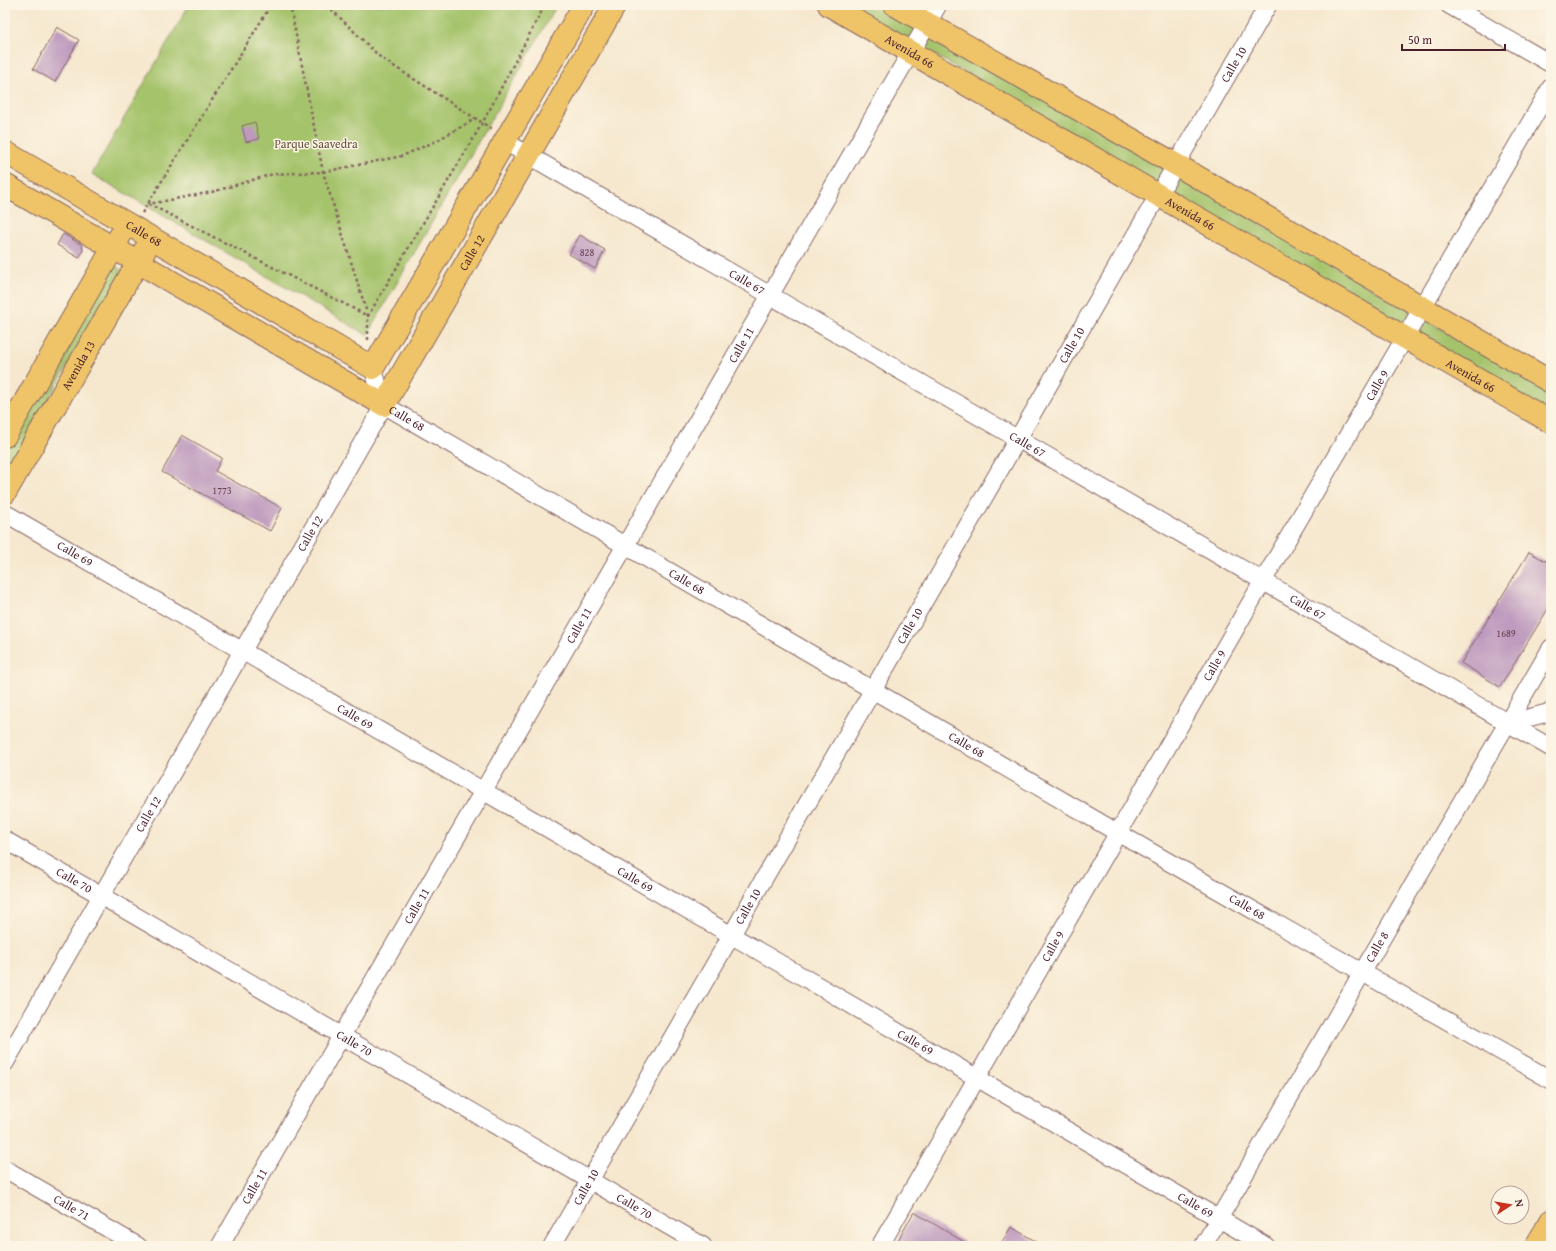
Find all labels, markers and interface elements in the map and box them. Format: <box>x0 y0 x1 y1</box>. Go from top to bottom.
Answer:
scale bar <box>1402 26 1505 52</box>
street label: Avenida 66 <box>882 30 938 72</box>
text: 50 m <box>1408 31 1432 48</box>
street label: Calle 10 <box>1216 43 1250 85</box>
park label: Parque Saavedra <box>274 135 358 152</box>
street label: Avenida 66 <box>1163 192 1218 234</box>
street label: Calle 68 <box>123 216 165 250</box>
street label: Calle 12 <box>454 231 489 274</box>
house number: 828 <box>580 245 594 260</box>
street label: Calle 67 <box>726 264 769 299</box>
street label: Calle 11 <box>724 323 758 366</box>
street label: Calle 10 <box>1054 324 1088 366</box>
street label: Avenida 13 <box>57 337 99 393</box>
street label: Avenida 66 <box>1443 354 1499 396</box>
street label: Calle 9 <box>1361 366 1392 404</box>
street label: Calle 68 <box>386 401 428 435</box>
street label: Calle 67 <box>1007 427 1049 461</box>
house number: 1773 <box>212 483 232 498</box>
street label: Calle 12 <box>292 512 327 554</box>
street label: Calle 69 <box>54 536 97 570</box>
street label: Calle 68 <box>666 564 708 598</box>
street label: Calle 67 <box>1287 589 1329 624</box>
street label: Calle 11 <box>562 604 596 646</box>
street label: Calle 10 <box>892 604 927 647</box>
house number: 1689 <box>1496 626 1516 641</box>
street label: Calle 9 <box>1198 646 1230 684</box>
street label: Calle 69 <box>334 699 377 733</box>
street label: Calle 68 <box>946 727 988 762</box>
street label: Calle 12 <box>131 793 165 835</box>
street label: Calle 69 <box>614 862 657 896</box>
street label: Calle 70 <box>53 863 96 897</box>
street label: Calle 11 <box>399 884 434 927</box>
street label: Calle 10 <box>730 885 765 927</box>
street label: Calle 68 <box>1226 889 1269 923</box>
street label: Calle 9 <box>1037 927 1068 964</box>
street label: Calle 8 <box>1361 928 1392 965</box>
street label: Calle 69 <box>895 1025 937 1059</box>
street label: Calle 70 <box>333 1026 376 1060</box>
street label: Calle 11 <box>237 1165 271 1207</box>
street label: Calle 10 <box>568 1166 603 1208</box>
north arrow <box>1490 1185 1530 1225</box>
street label: Calle 69 <box>1175 1187 1217 1222</box>
street label: Calle 70 <box>613 1188 656 1223</box>
street label: Calle 71 <box>51 1190 93 1224</box>
text: N <box>1511 1198 1529 1209</box>

